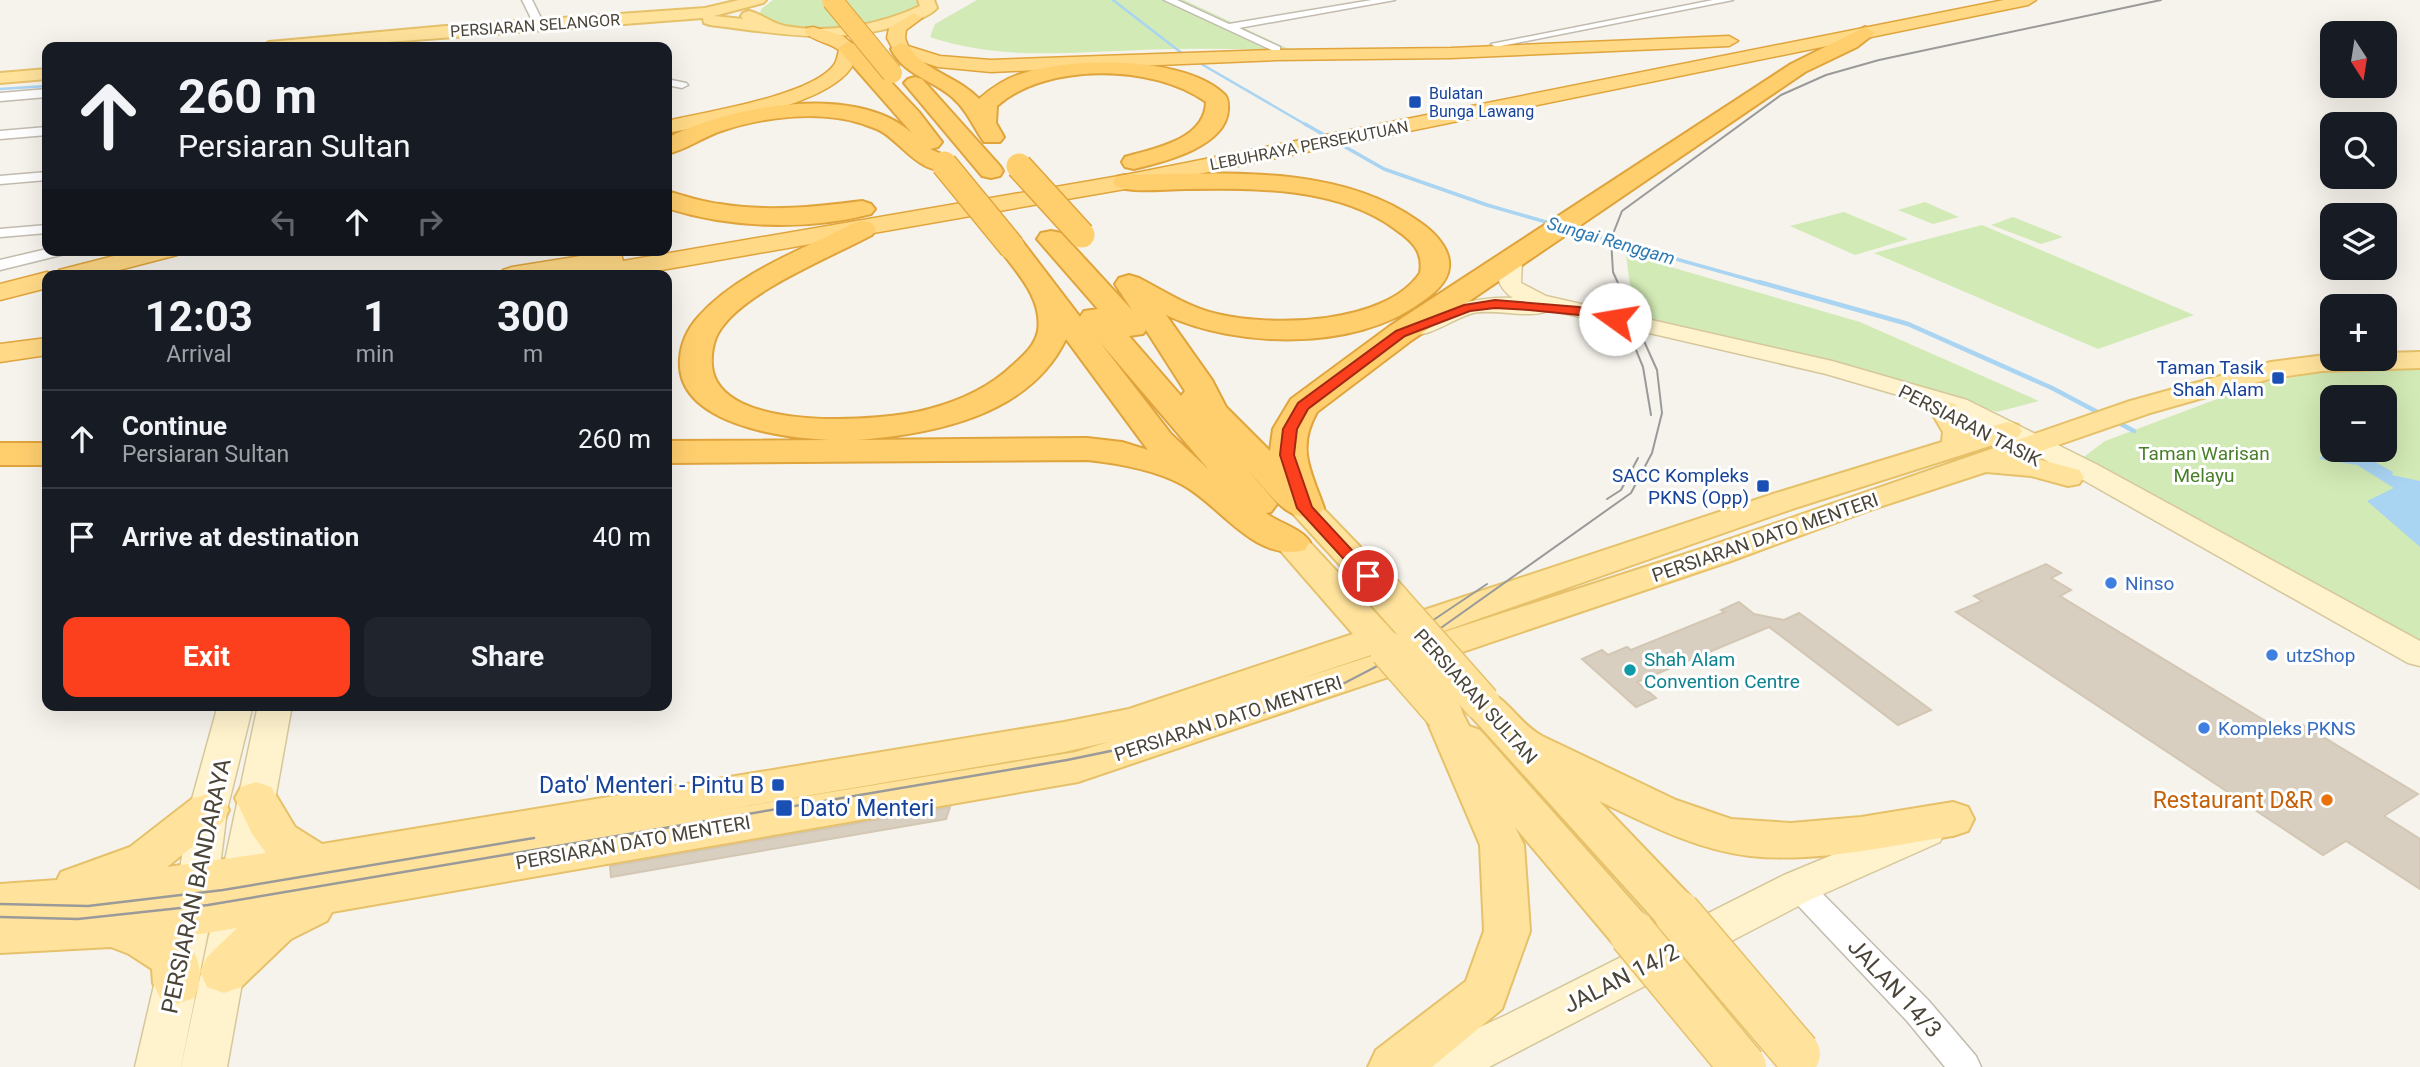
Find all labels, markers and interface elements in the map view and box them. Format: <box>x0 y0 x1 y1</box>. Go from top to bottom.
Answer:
street label: PERSIARAN SELANGOR <box>450 10 621 41</box>
north arrow <box>2320 21 2398 98</box>
map controls <box>2320 21 2397 462</box>
text: 260 m <box>178 68 317 125</box>
icon: ahead <box>63 70 154 161</box>
place label: Bulatan Bunga Lawang <box>1429 84 1534 121</box>
marker: Bulatan Bunga Lawang <box>1407 94 1423 110</box>
button: search <box>2320 112 2397 189</box>
street label: LEBUHRAYA PERSEKUTUAN <box>1208 117 1410 174</box>
text: Persiaran Sultan <box>178 127 411 165</box>
icon: left <box>265 203 303 241</box>
icon: ahead <box>338 203 376 241</box>
icon: right <box>411 203 449 241</box>
button: layers <box>2320 203 2397 280</box>
water label: Sungai Renggam <box>1545 212 1677 269</box>
position arrow <box>1578 282 1652 356</box>
text: 12:03 <box>145 292 253 341</box>
text: 1 <box>363 292 387 341</box>
text: 300 <box>497 292 569 341</box>
button: + <box>2320 294 2397 371</box>
text: Arrival <box>166 341 232 368</box>
text: min <box>356 341 394 368</box>
text: m <box>523 341 543 368</box>
place label: Taman Tasik Shah Alam <box>2157 356 2264 401</box>
marker: Taman Tasik Shah Alam <box>2270 370 2286 386</box>
street label: PERSIARAN TASIK <box>1895 380 2045 471</box>
button: − <box>2320 385 2397 462</box>
text: Continue <box>122 411 227 441</box>
icon: ahead <box>63 420 101 458</box>
text: 260 m <box>578 424 651 454</box>
text: Persiaran Sultan <box>122 441 289 468</box>
park label: Taman Warisan Melayu <box>2138 442 2270 487</box>
place label: SACC Kompleks PKNS (Opp) <box>1612 464 1749 509</box>
marker: SACC Kompleks PKNS (Opp) <box>1755 478 1771 494</box>
street label: PERSIARAN DATO MENTERI <box>1649 488 1881 587</box>
icon: arrive <box>63 518 101 556</box>
text: Arrive at destination <box>122 522 359 552</box>
text: 40 m <box>593 522 651 552</box>
pin <box>1338 546 1398 606</box>
icon: arrive <box>1349 557 1387 595</box>
place label: Ninso <box>2125 572 2174 595</box>
marker: Ninso <box>2103 575 2119 591</box>
button: Exit <box>63 617 350 697</box>
button: Share <box>364 617 651 697</box>
street label: PERSIARAN SULTAN <box>1409 624 1542 769</box>
place label: utzShop <box>2286 644 2355 667</box>
marker: utzShop <box>2264 647 2280 663</box>
place label: Shah Alam Convention Centre <box>1644 648 1800 693</box>
marker: Shah Alam Convention Centre <box>1622 662 1638 678</box>
street label: PERSIARAN DATO MENTERI <box>1111 671 1345 766</box>
place label: Kompleks PKNS <box>2218 717 2355 740</box>
marker: Kompleks PKNS <box>2196 720 2212 736</box>
street label: PERSIARAN BANDARAYA <box>156 756 237 1016</box>
place label: Dato' Menteri - Pintu B <box>539 772 764 799</box>
marker: Dato' Menteri - Pintu B <box>770 777 786 793</box>
place label: Restaurant D&R <box>2153 787 2313 814</box>
marker: Restaurant D&R <box>2319 792 2335 808</box>
place label: Dato' Menteri <box>800 795 934 822</box>
marker: Dato' Menteri <box>774 798 794 818</box>
street label: PERSIARAN DATO MENTERI <box>514 811 752 874</box>
street label: JALAN 14/3 <box>1842 933 1947 1043</box>
street label: JALAN 14/2 <box>1559 938 1683 1019</box>

